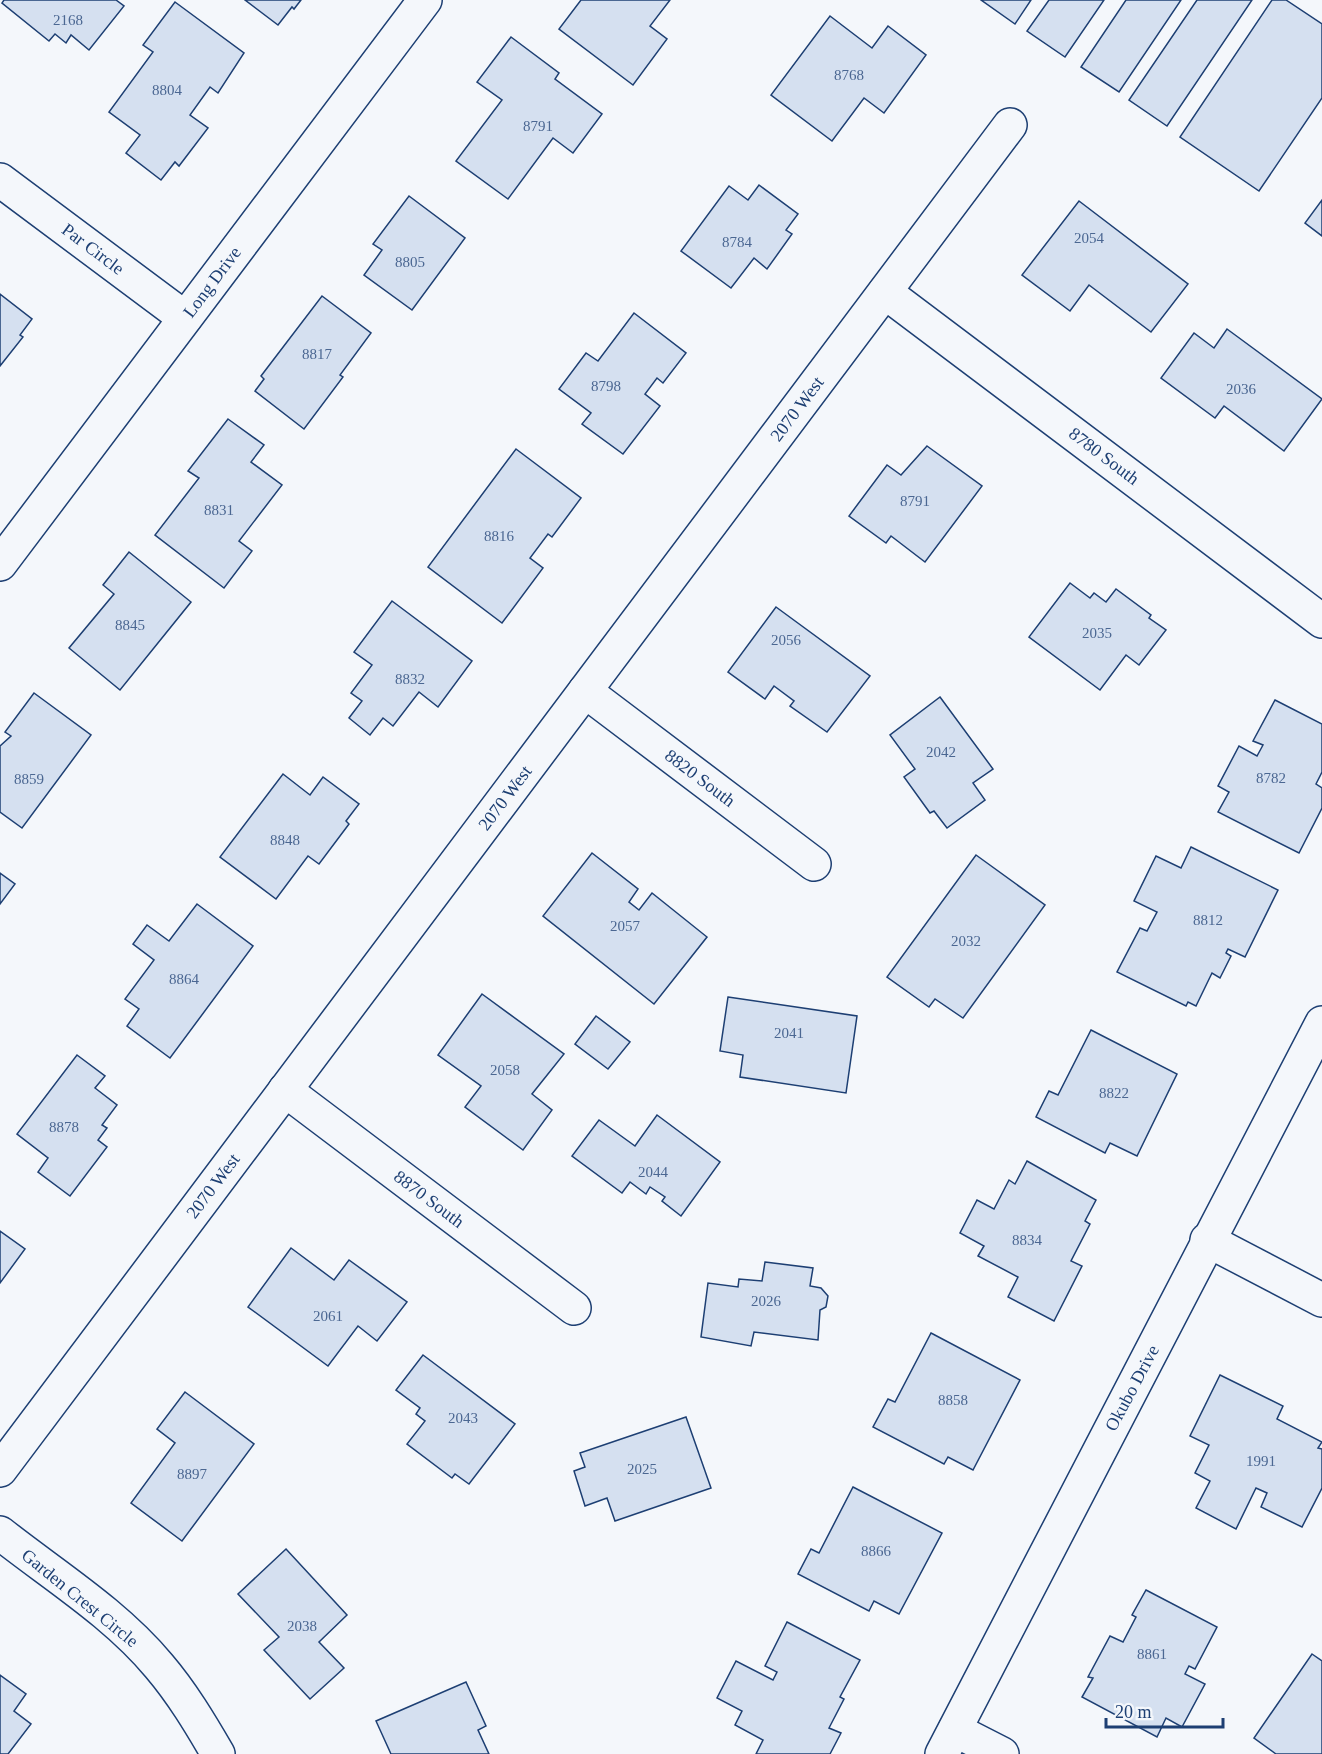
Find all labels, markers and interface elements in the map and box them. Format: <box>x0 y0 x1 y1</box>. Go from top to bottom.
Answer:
house number: 2168 <box>53 12 83 28</box>
house number: 8768 <box>834 67 864 83</box>
house number: 8804 <box>152 82 183 98</box>
house number: 8791 <box>523 118 553 134</box>
street label: Par Circle <box>58 219 128 279</box>
house number: 2054 <box>1074 230 1105 246</box>
house number: 8784 <box>722 234 753 250</box>
street label: Long Drive <box>179 243 245 321</box>
house number: 8805 <box>395 254 425 270</box>
house number: 8817 <box>302 346 333 362</box>
street label: 2070 West <box>766 373 828 445</box>
house number: 8798 <box>591 378 621 394</box>
house number: 2036 <box>1226 381 1257 397</box>
street label: 8780 South <box>1065 423 1143 489</box>
house number: 8791 <box>900 493 930 509</box>
house number: 8831 <box>204 502 234 518</box>
house number: 8816 <box>484 528 515 544</box>
house number: 8845 <box>115 617 145 633</box>
house number: 2035 <box>1082 625 1112 641</box>
house number: 2056 <box>771 632 802 648</box>
house number: 8832 <box>395 671 425 687</box>
house number: 2042 <box>926 744 956 760</box>
street label: 8820 South <box>661 745 739 811</box>
street label: 2070 West <box>474 762 536 834</box>
house number: 8782 <box>1256 770 1286 786</box>
house number: 8859 <box>14 771 44 787</box>
house number: 8848 <box>270 832 300 848</box>
house number: 8812 <box>1193 912 1223 928</box>
house number: 2057 <box>610 918 641 934</box>
house number: 2032 <box>951 933 981 949</box>
house number: 8864 <box>169 971 200 987</box>
house number: 2041 <box>774 1025 804 1041</box>
house number: 2058 <box>490 1062 520 1078</box>
house number: 8822 <box>1099 1085 1129 1101</box>
house number: 8878 <box>49 1119 79 1135</box>
street label: 2070 West <box>182 1150 244 1222</box>
house number: 2044 <box>638 1164 669 1180</box>
street label: 8870 South <box>390 1166 468 1232</box>
house number: 8834 <box>1012 1232 1043 1248</box>
house number: 2026 <box>751 1293 782 1309</box>
house number: 2061 <box>313 1308 343 1324</box>
street label: Okubo Drive <box>1101 1342 1163 1434</box>
house number: 8858 <box>938 1392 968 1408</box>
house number: 2043 <box>448 1410 478 1426</box>
house number: 1991 <box>1246 1453 1276 1469</box>
house number: 2025 <box>627 1461 657 1477</box>
house number: 8897 <box>177 1466 208 1482</box>
house number: 8866 <box>861 1543 892 1559</box>
street label: Garden Crest Circle <box>18 1545 142 1651</box>
house number: 2038 <box>287 1618 317 1634</box>
house number: 8861 <box>1137 1646 1167 1662</box>
scale bar <box>1106 1691 1223 1729</box>
text: 20 m <box>1115 1702 1152 1722</box>

